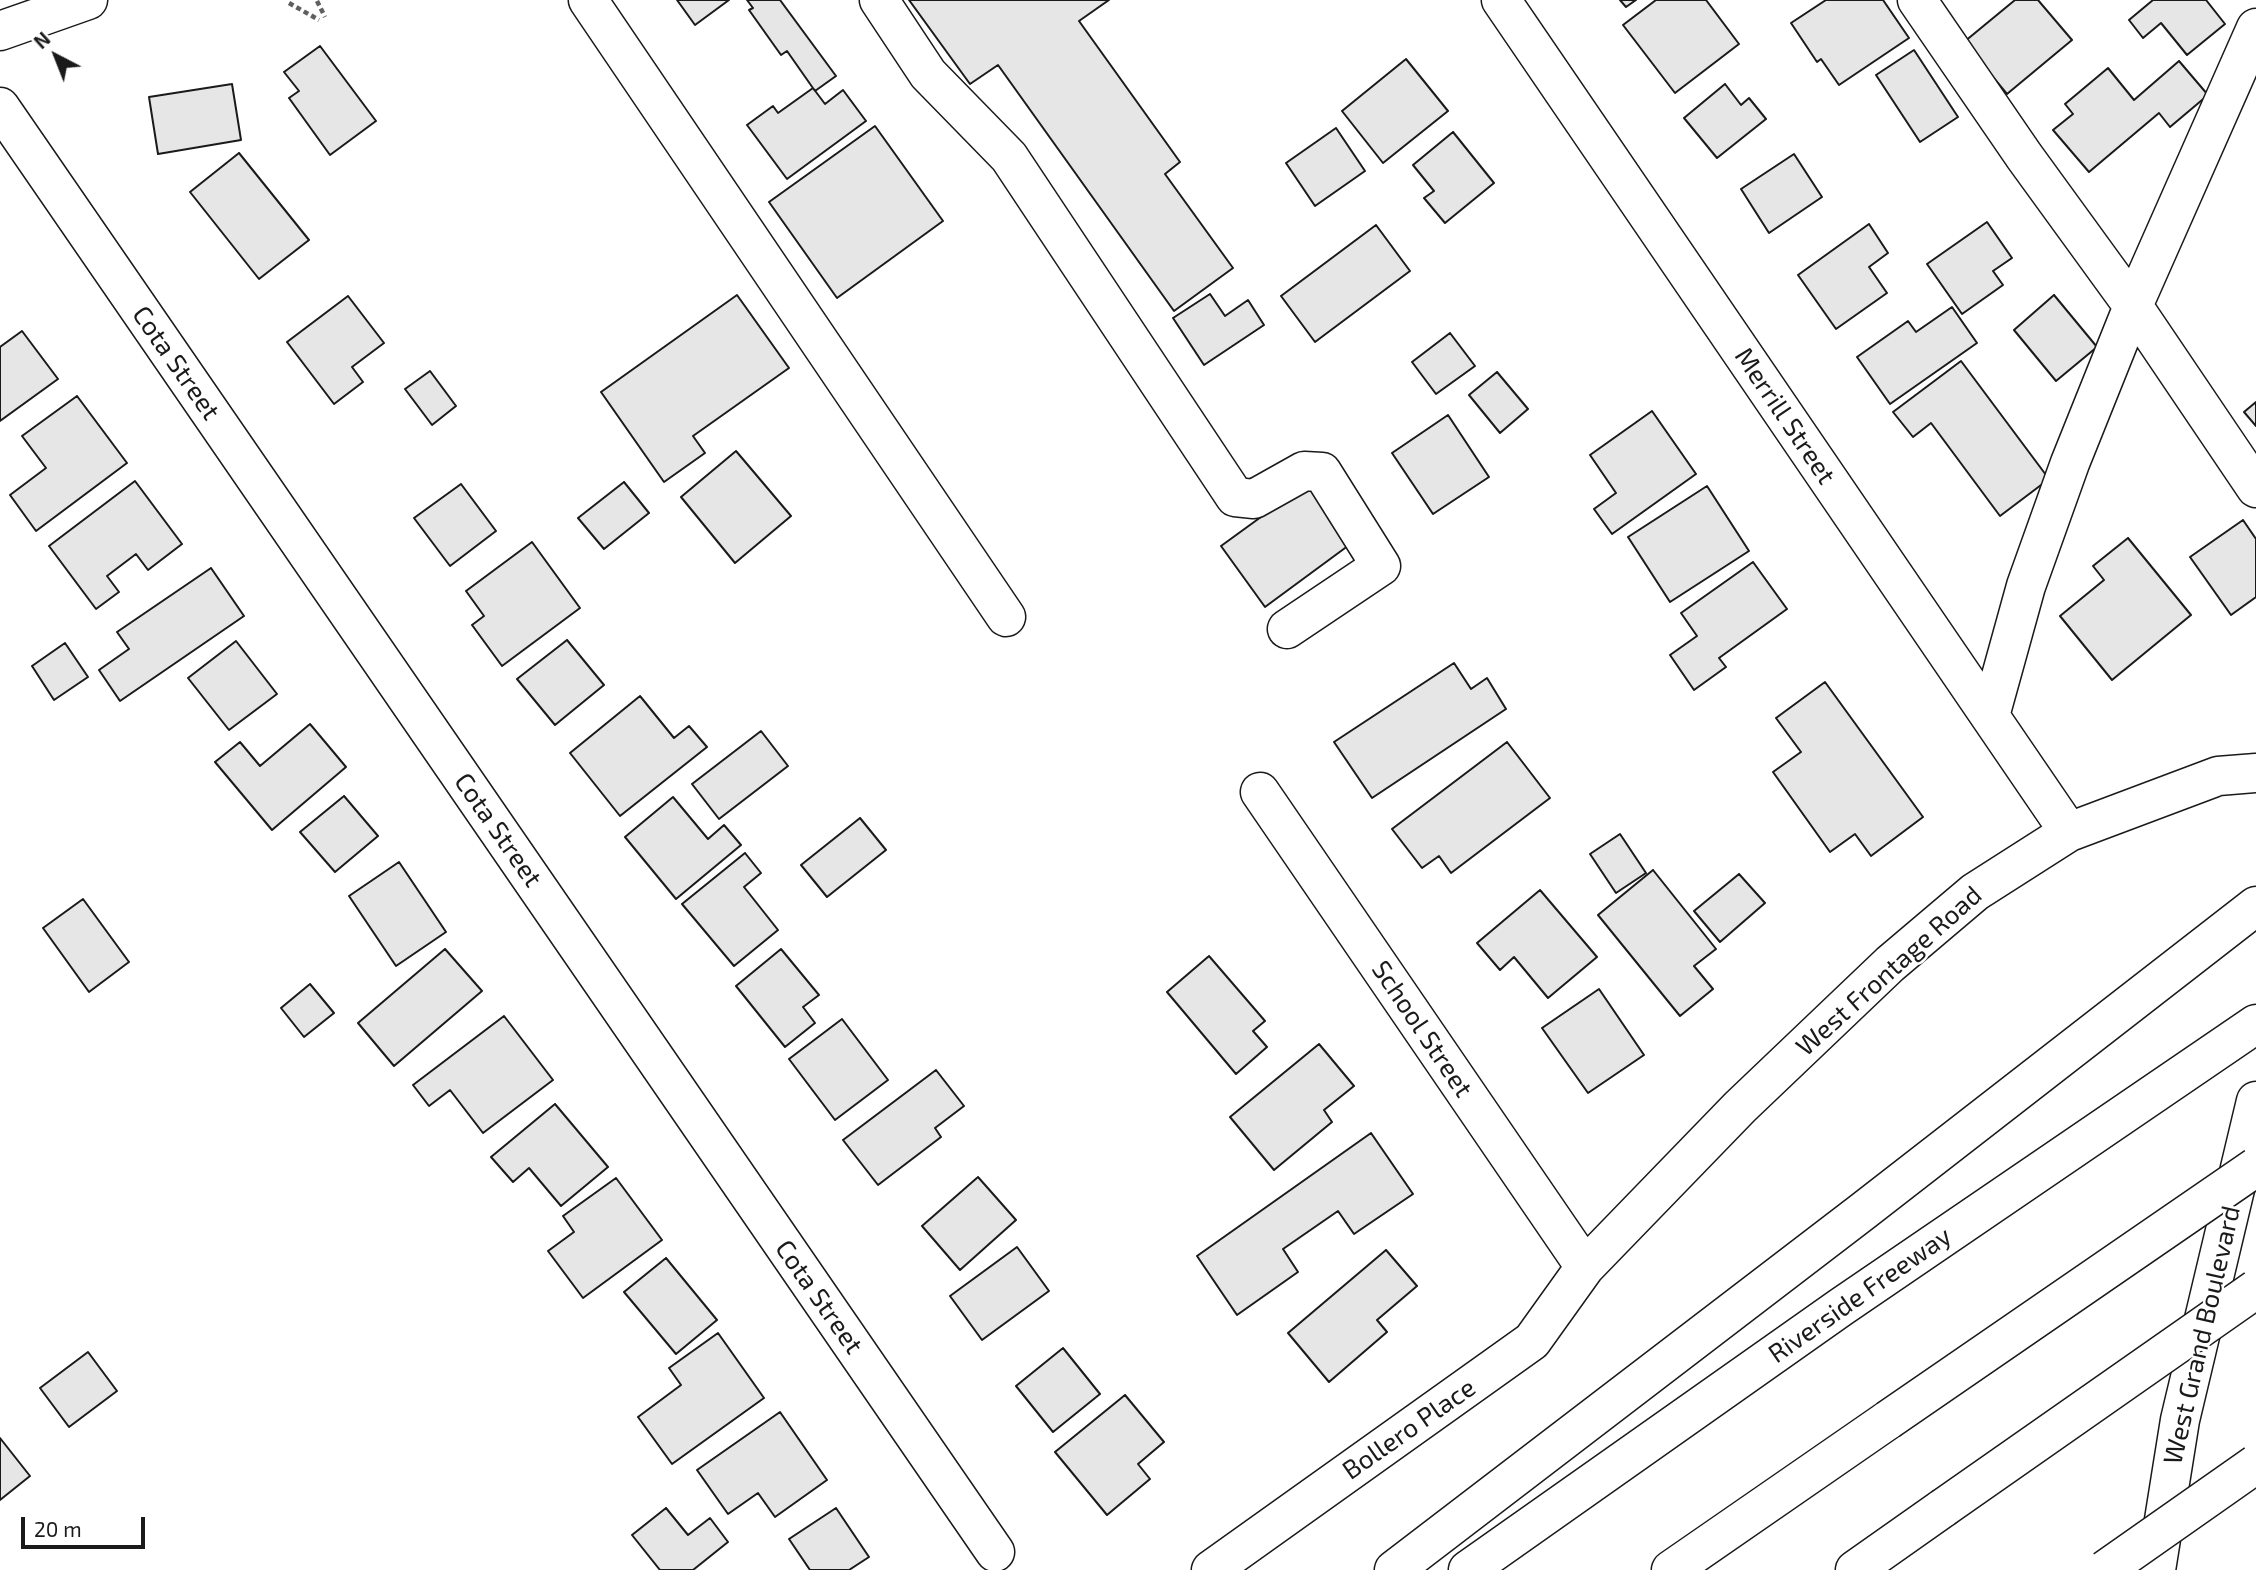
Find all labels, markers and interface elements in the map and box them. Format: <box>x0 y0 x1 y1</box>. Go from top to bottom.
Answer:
north arrow <box>21 21 91 91</box>
text: N <box>29 27 54 53</box>
street label: Cota Street <box>125 300 227 426</box>
street label: Merrill Street <box>1728 342 1842 490</box>
street label: Cota Street <box>447 767 549 893</box>
street label: West Frontage Road <box>1790 880 1988 1062</box>
street label: School Street <box>1365 955 1479 1103</box>
street label: West Grand Boulevard <box>2157 1203 2247 1467</box>
street label: Riverside Freeway <box>1763 1220 1957 1370</box>
street label: Cota Street <box>768 1234 870 1360</box>
street label: Bollero Place <box>1337 1372 1481 1486</box>
scale bar <box>24 1504 149 1548</box>
text: 20 m <box>34 1516 82 1541</box>

